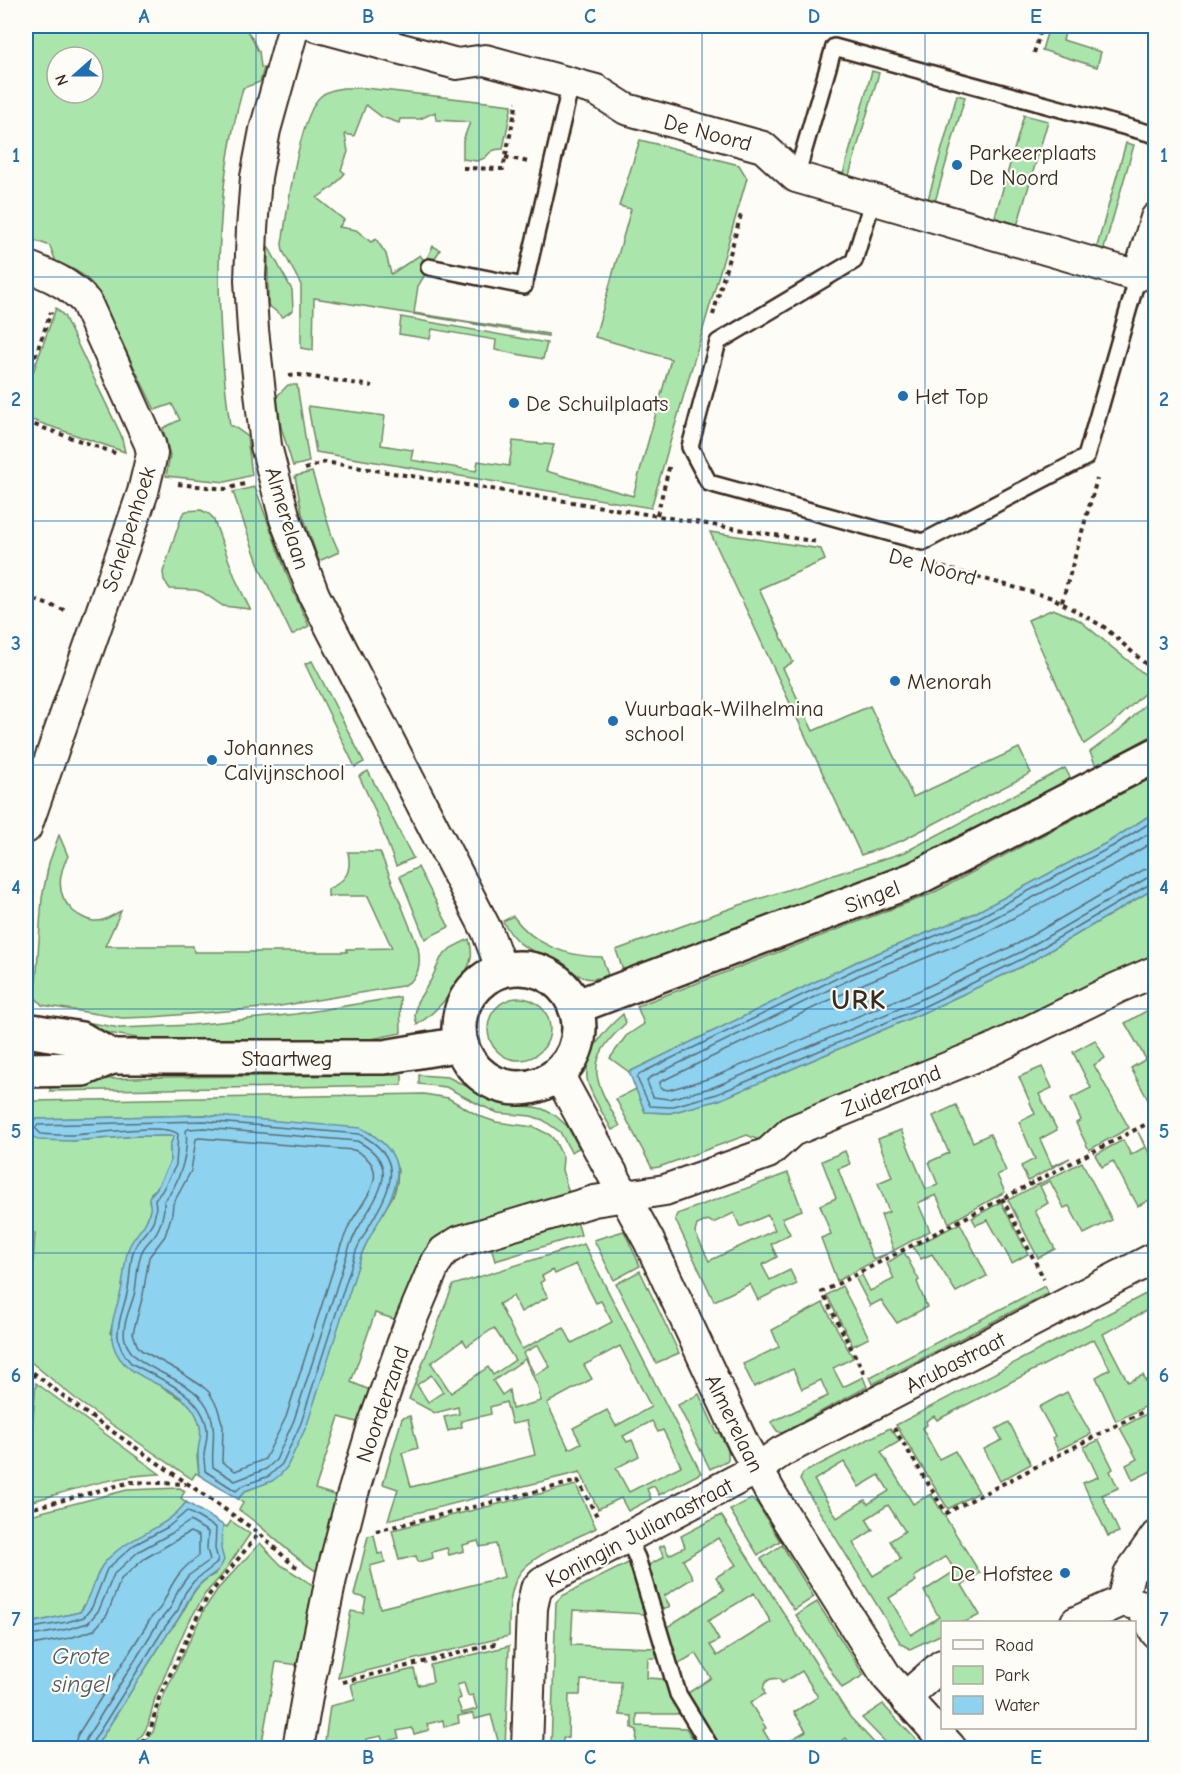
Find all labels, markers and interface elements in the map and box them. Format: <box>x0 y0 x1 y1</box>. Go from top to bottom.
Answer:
text: A <box>138 5 150 28</box>
text: B <box>362 5 374 28</box>
text: C <box>584 5 596 28</box>
text: D <box>808 5 820 28</box>
text: E <box>1030 5 1042 28</box>
north arrow <box>45 45 105 105</box>
text: N <box>52 72 72 88</box>
street label: De Noord <box>661 109 754 157</box>
place label: Parkeerplaats De Noord <box>969 140 1096 191</box>
text: 1 <box>12 144 20 167</box>
text: 1 <box>1160 144 1168 167</box>
marker: Parkeerplaats De Noord <box>950 158 964 172</box>
place label: Het Top <box>915 384 988 410</box>
text: 2 <box>11 388 21 411</box>
text: 2 <box>1159 388 1169 411</box>
marker: Het Top <box>896 389 910 403</box>
place label: De Schuilplaats <box>526 391 668 417</box>
marker: De Schuilplaats <box>507 396 521 410</box>
street label: Schelpenhoek <box>96 463 162 595</box>
street label: Almerelaan <box>259 464 315 573</box>
street label: De Noord <box>886 543 979 591</box>
text: 3 <box>11 632 21 655</box>
text: 3 <box>1159 632 1169 655</box>
place label: Menorah <box>907 669 992 695</box>
marker: Menorah <box>888 674 902 688</box>
place label: Vuurbaak-Wilhelmina school <box>625 696 824 747</box>
marker: Vuurbaak-Wilhelmina school <box>606 714 620 728</box>
place label: Johannes Calvijnschool <box>224 735 345 786</box>
marker: Johannes Calvijnschool <box>205 753 219 767</box>
street label: Singel <box>841 875 904 919</box>
text: 4 <box>11 876 21 899</box>
text: 4 <box>1159 876 1169 899</box>
district label: URK <box>831 984 887 1016</box>
street label: Staartweg <box>242 1046 332 1072</box>
street label: Zuiderzand <box>838 1059 945 1123</box>
text: 5 <box>11 1120 21 1143</box>
text: 5 <box>1159 1120 1169 1143</box>
street label: Arubastraat <box>901 1326 1010 1399</box>
street label: Noorderzand <box>351 1343 415 1466</box>
text: 6 <box>11 1364 21 1387</box>
text: 6 <box>1159 1364 1169 1387</box>
street label: Almerelaan <box>699 1370 769 1477</box>
street label: Koningin Julianastraat <box>541 1472 738 1593</box>
place label: De Hofstee <box>950 1561 1053 1587</box>
marker: De Hofstee <box>1058 1566 1072 1580</box>
text: 7 <box>12 1608 21 1631</box>
text: 7 <box>1160 1608 1169 1631</box>
legend <box>941 1621 1136 1729</box>
text: Road <box>995 1635 1034 1656</box>
water label: Grote singel <box>51 1642 111 1698</box>
text: Park <box>995 1665 1030 1686</box>
text: Water <box>995 1695 1040 1716</box>
text: A <box>138 1746 150 1769</box>
text: B <box>362 1746 374 1769</box>
text: C <box>584 1746 596 1769</box>
text: D <box>808 1746 820 1769</box>
text: E <box>1030 1746 1042 1769</box>

